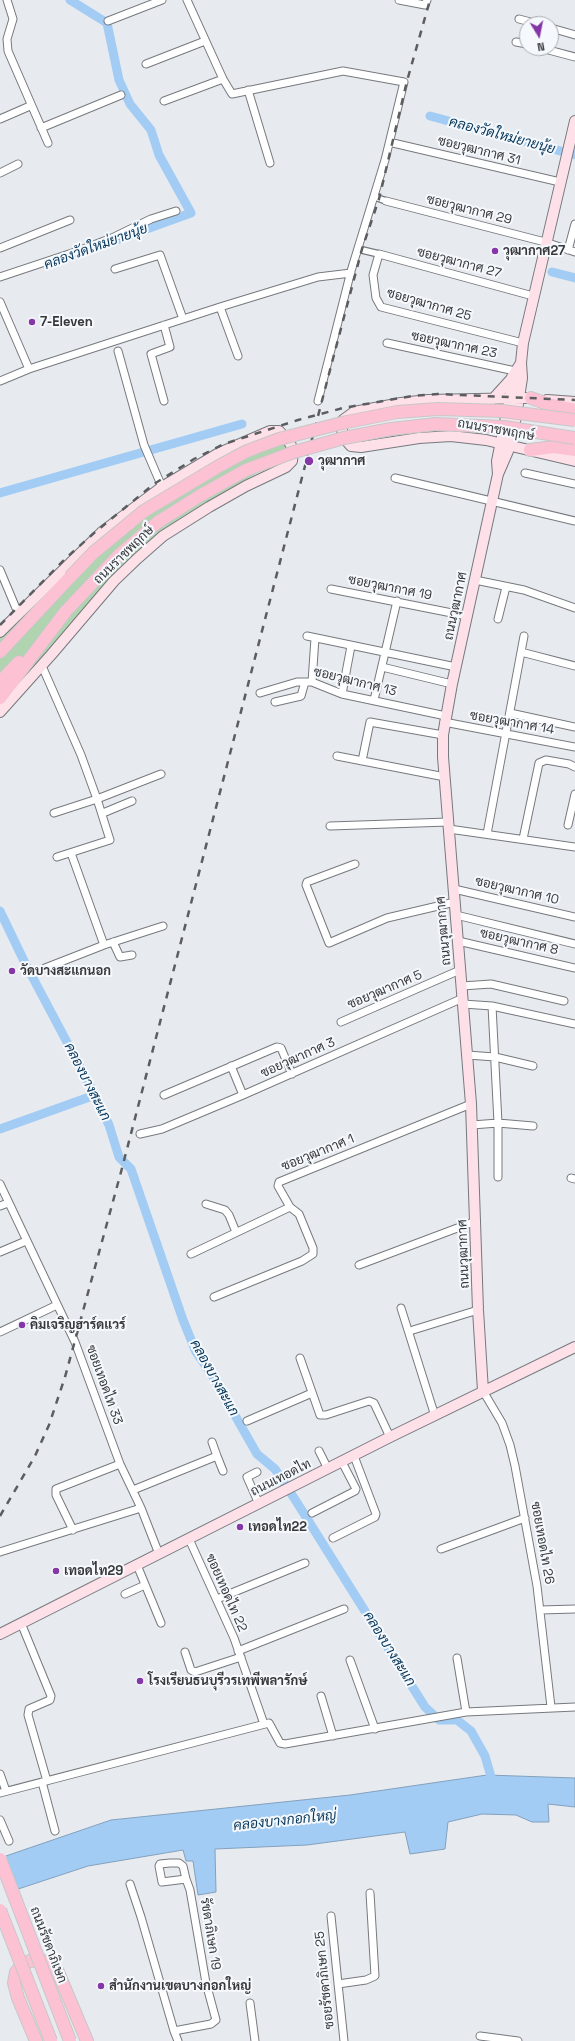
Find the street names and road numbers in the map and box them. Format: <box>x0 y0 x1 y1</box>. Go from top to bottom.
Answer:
street label: ซอยวุฒากาศ 31 <box>436 133 522 169</box>
street label: ซอยวุฒากาศ 29 <box>425 192 513 228</box>
street label: ซอยวุฒากาศ 27 <box>415 244 503 282</box>
street label: ซอยวุฒากาศ 25 <box>385 285 473 325</box>
street label: ซอยวุฒากาศ 23 <box>410 328 498 362</box>
street label: ถนนราชพฤกษ์ <box>456 416 536 444</box>
street label: ถนนราชพฤกษ์ <box>91 522 157 588</box>
street label: ถนนวุฒากาศ <box>441 570 471 642</box>
street label: ซอยวุฒากาศ 19 <box>347 572 433 604</box>
street label: ซอยวุฒากาศ 13 <box>312 664 398 700</box>
street label: ซอยวุฒากาศ 14 <box>469 708 555 738</box>
street label: ซอยวุฒากาศ 10 <box>474 874 560 908</box>
street label: ถนนวุฒากาศ <box>433 896 455 966</box>
street label: ซอยวุฒากาศ 8 <box>478 925 560 959</box>
street label: ซอยวุฒากาศ 5 <box>345 967 425 1013</box>
street label: ซอยวุฒากาศ 3 <box>258 1035 338 1081</box>
street label: ซอยวุฒากาศ 1 <box>279 1131 357 1175</box>
street label: ถนนวุฒากาศ <box>455 1219 473 1289</box>
street label: ซอยเทอดไท 33 <box>82 1343 126 1427</box>
street label: ถนนเทอดไท <box>248 1456 314 1500</box>
street label: ซอยเทอดไท 26 <box>527 1500 557 1586</box>
street label: ซอยเทอดไท 22 <box>202 1552 250 1634</box>
street label: รัชดาภิเษก 19 <box>197 1897 223 1971</box>
street label: ถนนรัชดาภิเษก <box>26 1905 70 1985</box>
street label: ซอยรัชดาภิเษก 25 <box>312 1930 338 2030</box>

